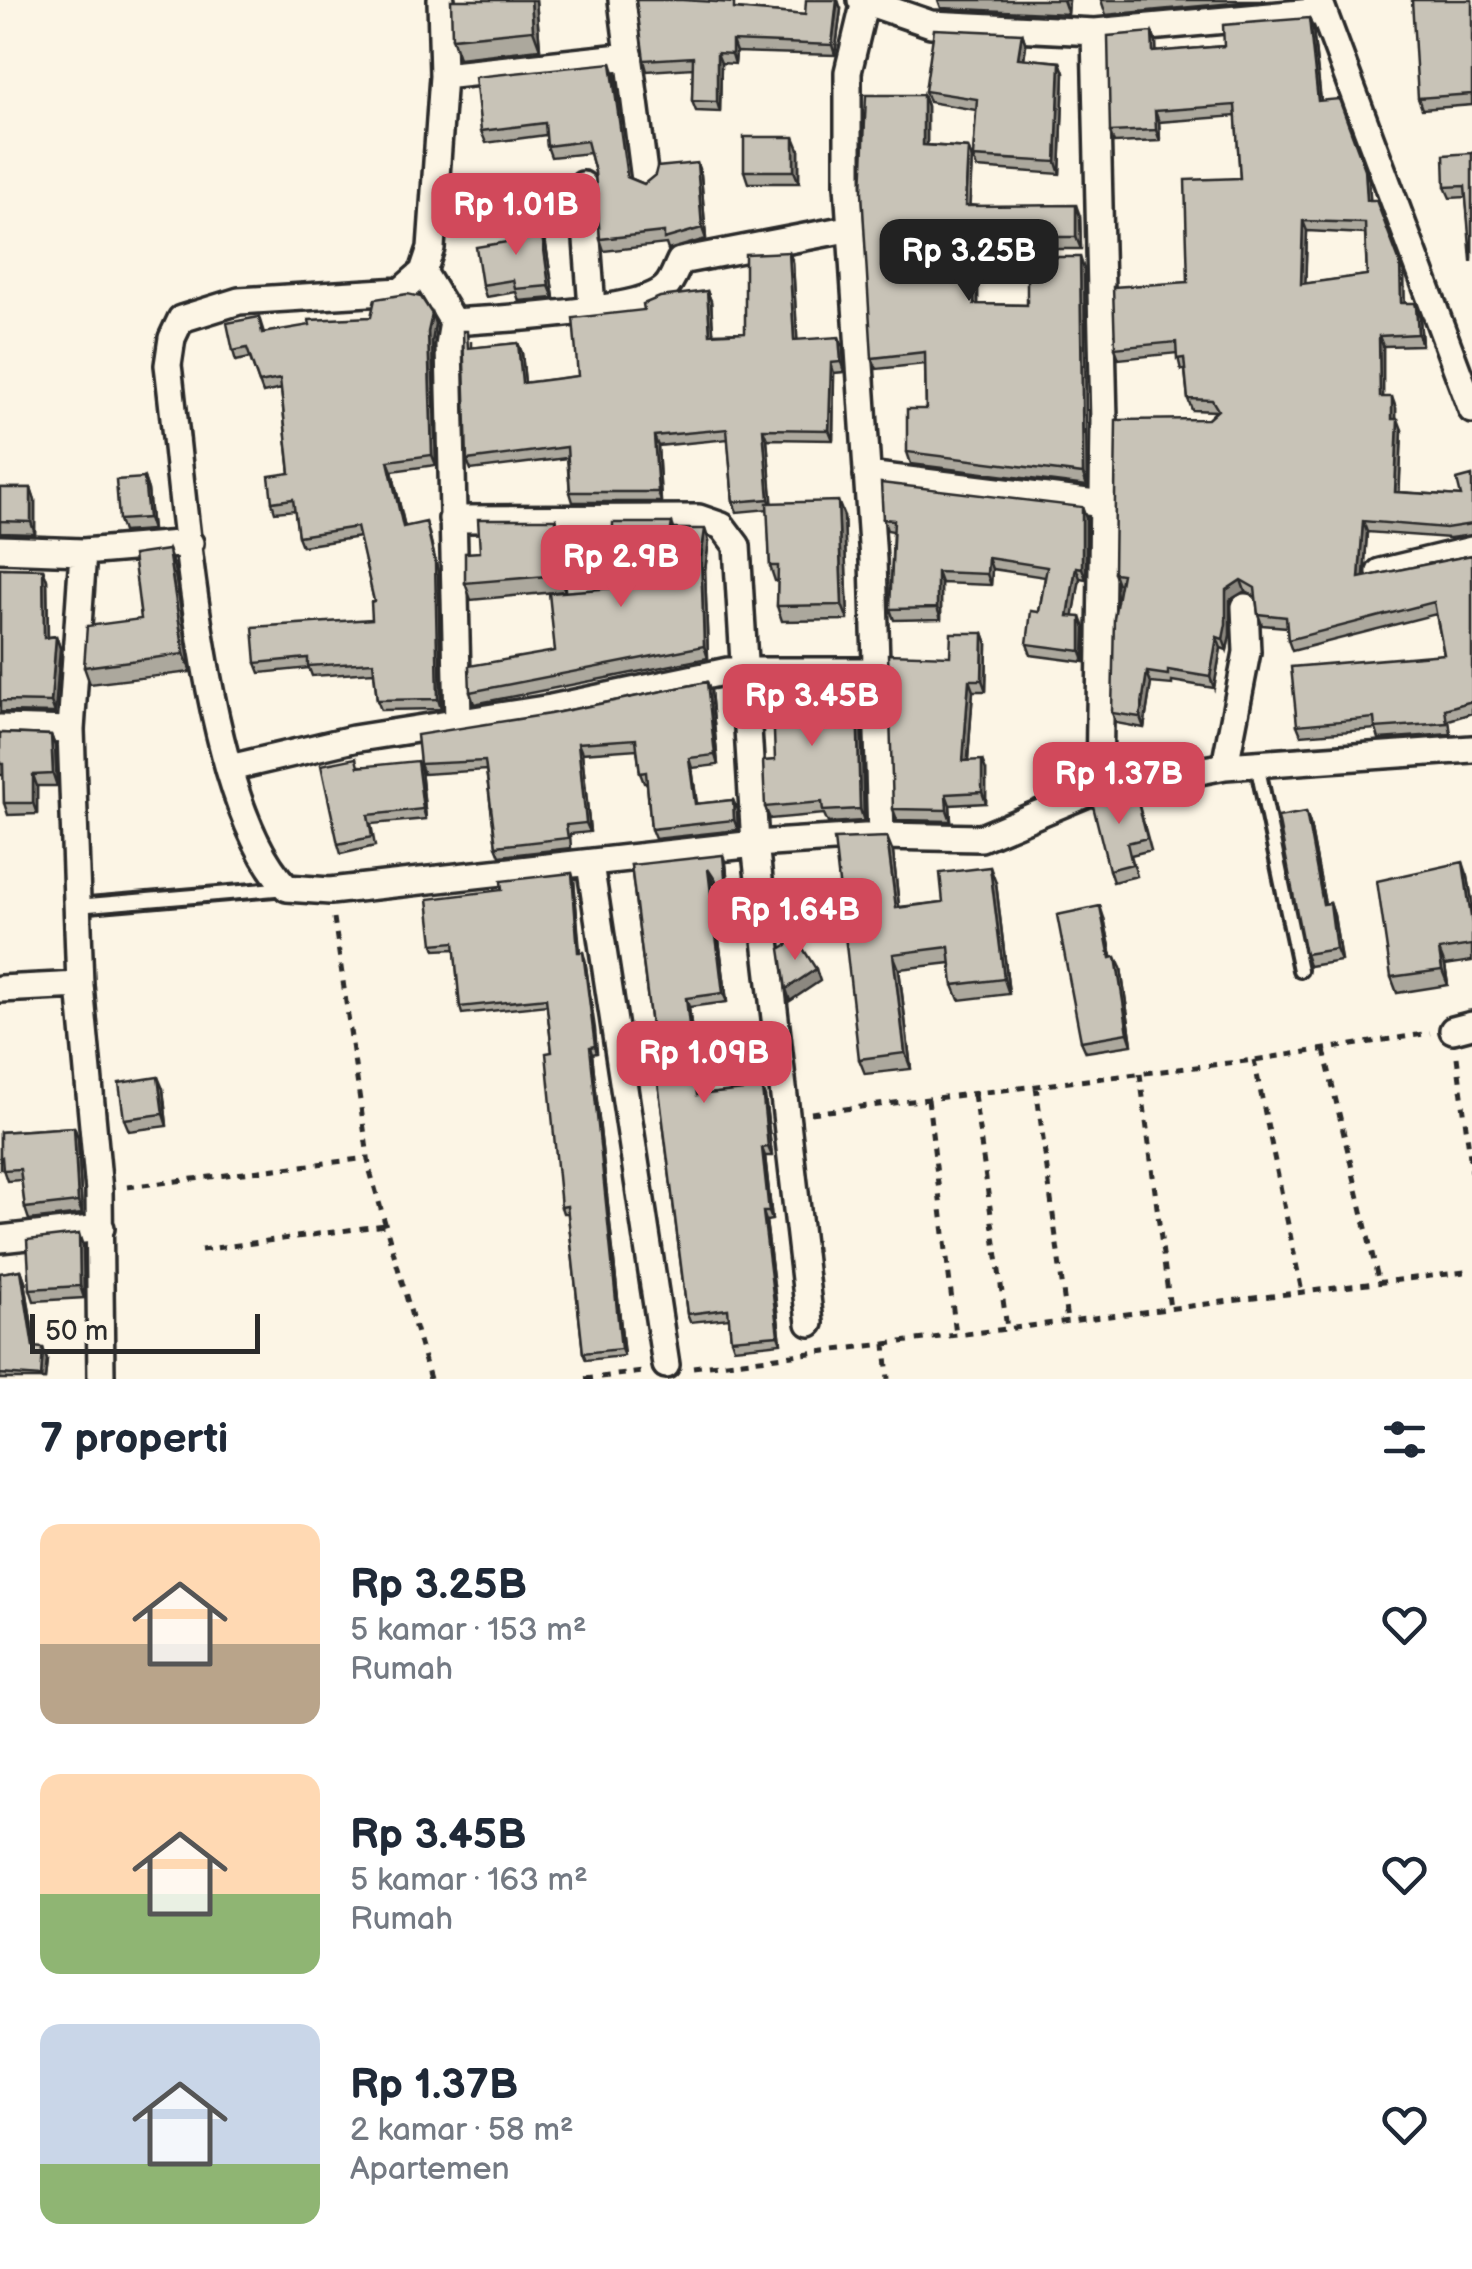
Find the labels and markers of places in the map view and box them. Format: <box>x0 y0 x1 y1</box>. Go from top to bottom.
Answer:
pin: Rp 1.01B <box>413 173 619 258</box>
pin: Rp 3.25B <box>866 219 1072 304</box>
pin: Rp 2.9B <box>529 525 713 610</box>
pin: Rp 3.45B <box>709 664 915 749</box>
pin: Rp 1.37B <box>1016 742 1222 827</box>
pin: Rp 1.64B <box>692 878 898 963</box>
pin: Rp 1.09B <box>601 1021 807 1106</box>

